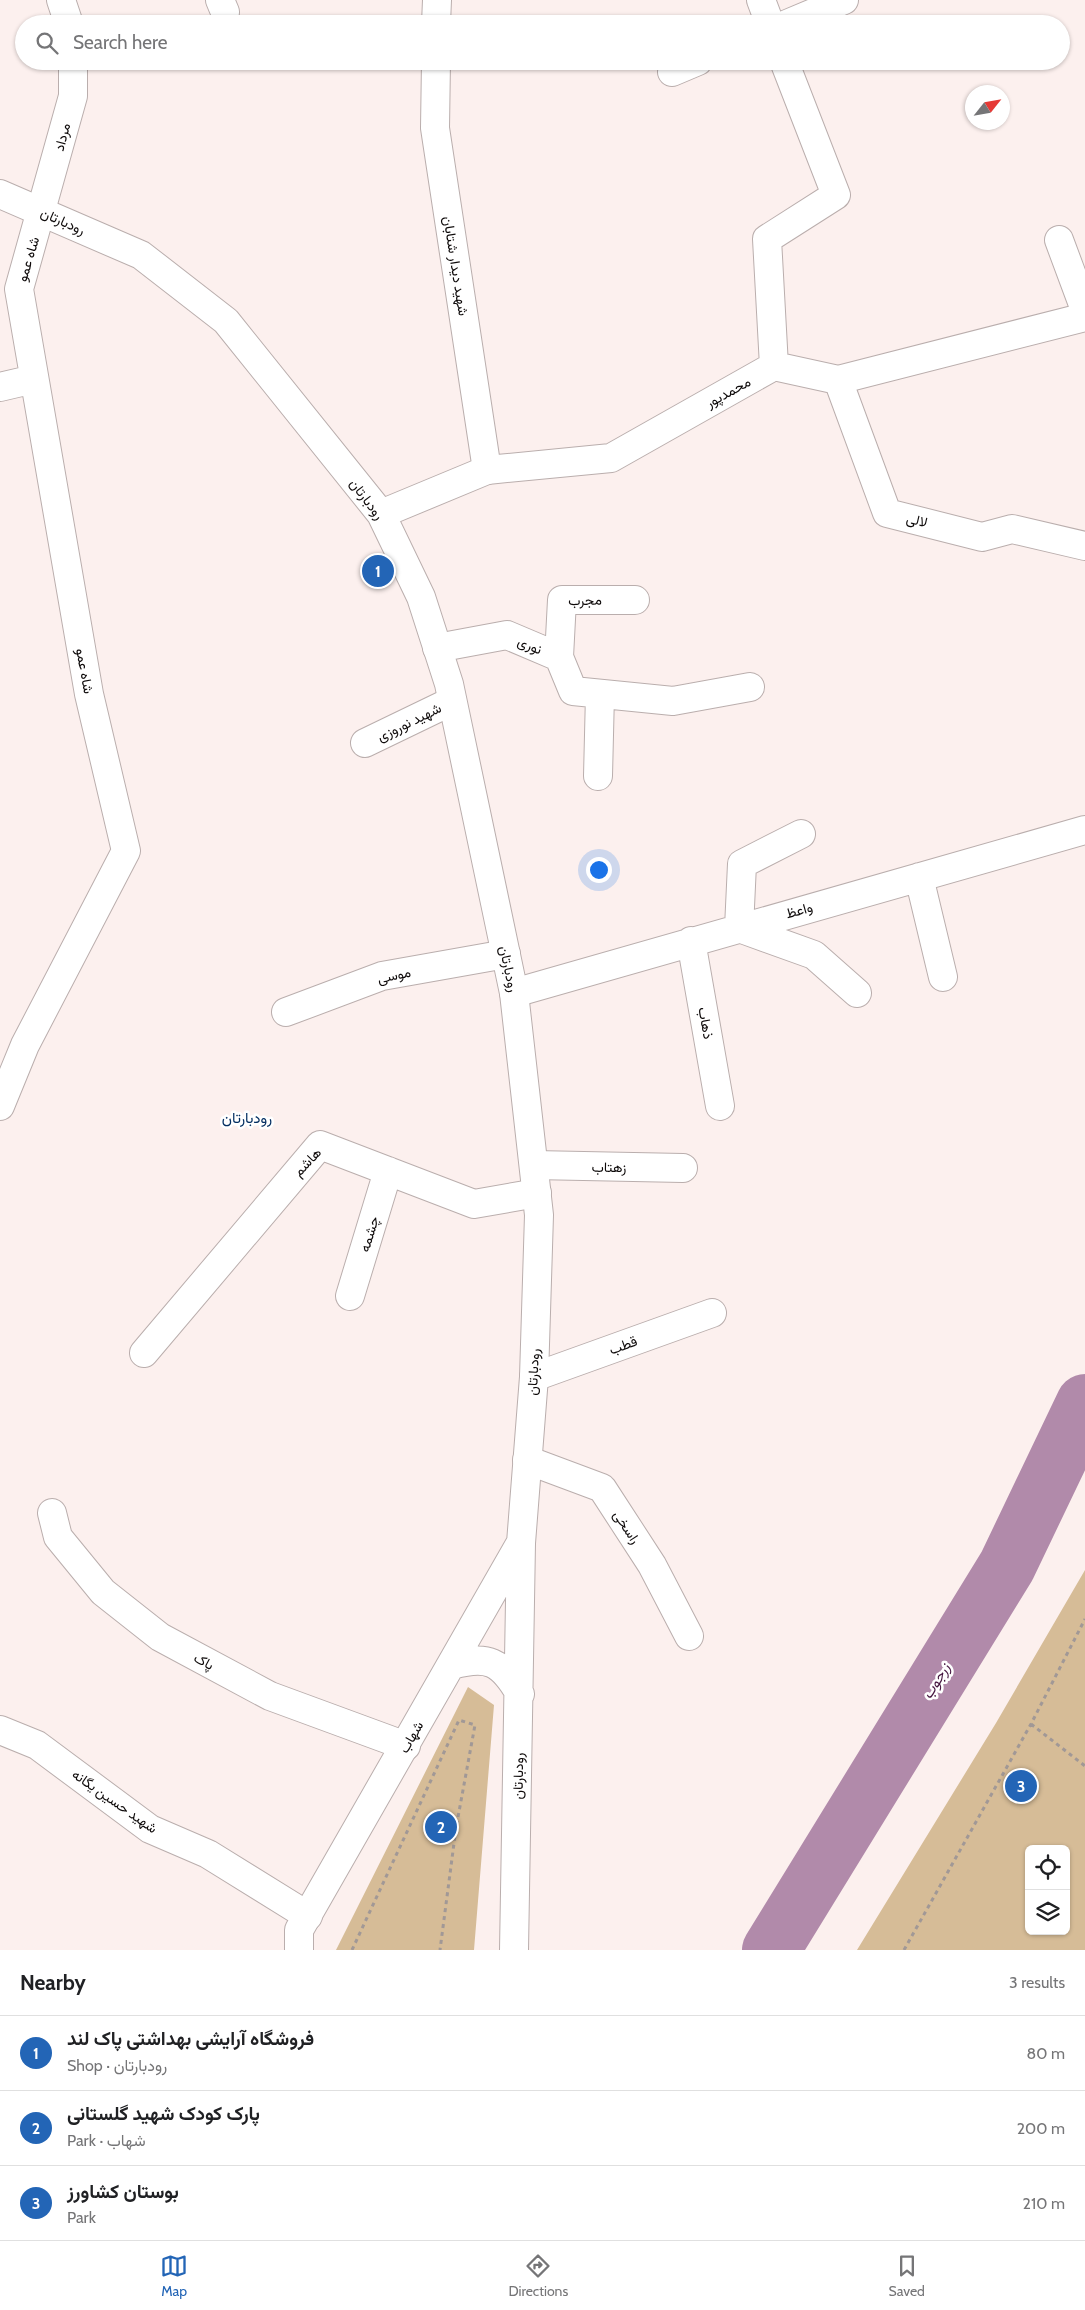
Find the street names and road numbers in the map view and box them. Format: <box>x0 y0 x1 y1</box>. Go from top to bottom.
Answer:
street label: مرداد <box>50 121 74 153</box>
street label: رودبارتان <box>38 203 88 239</box>
street label: شهید دیدار شتابان <box>439 215 473 317</box>
street label: شاه عمو <box>13 234 43 284</box>
street label: محمدپور <box>701 372 754 413</box>
street label: رودبارتان <box>346 475 388 523</box>
street label: لالی <box>905 509 929 531</box>
street label: مجرب <box>568 591 602 609</box>
street label: نوری <box>515 632 545 658</box>
street label: شاه عمو <box>72 647 98 695</box>
street label: شهید نوروزی <box>374 699 444 745</box>
street label: واعظ <box>783 898 815 922</box>
street label: رودبارتان <box>495 944 523 994</box>
street label: موسی <box>376 963 412 987</box>
street label: ذهاب <box>694 1006 718 1041</box>
street label: هاشم <box>289 1143 325 1180</box>
street label: زهتاب <box>591 1158 627 1176</box>
street label: چشمه <box>355 1214 384 1254</box>
street label: قطب <box>606 1332 640 1358</box>
street label: رودبارتان <box>523 1348 543 1396</box>
street label: راسخی <box>609 1507 645 1547</box>
street label: پاک <box>190 1648 217 1675</box>
street label: شهاب <box>395 1718 427 1756</box>
street label: رودبارتان <box>509 1752 527 1800</box>
street label: شهید حسین یگانه <box>69 1765 161 1837</box>

